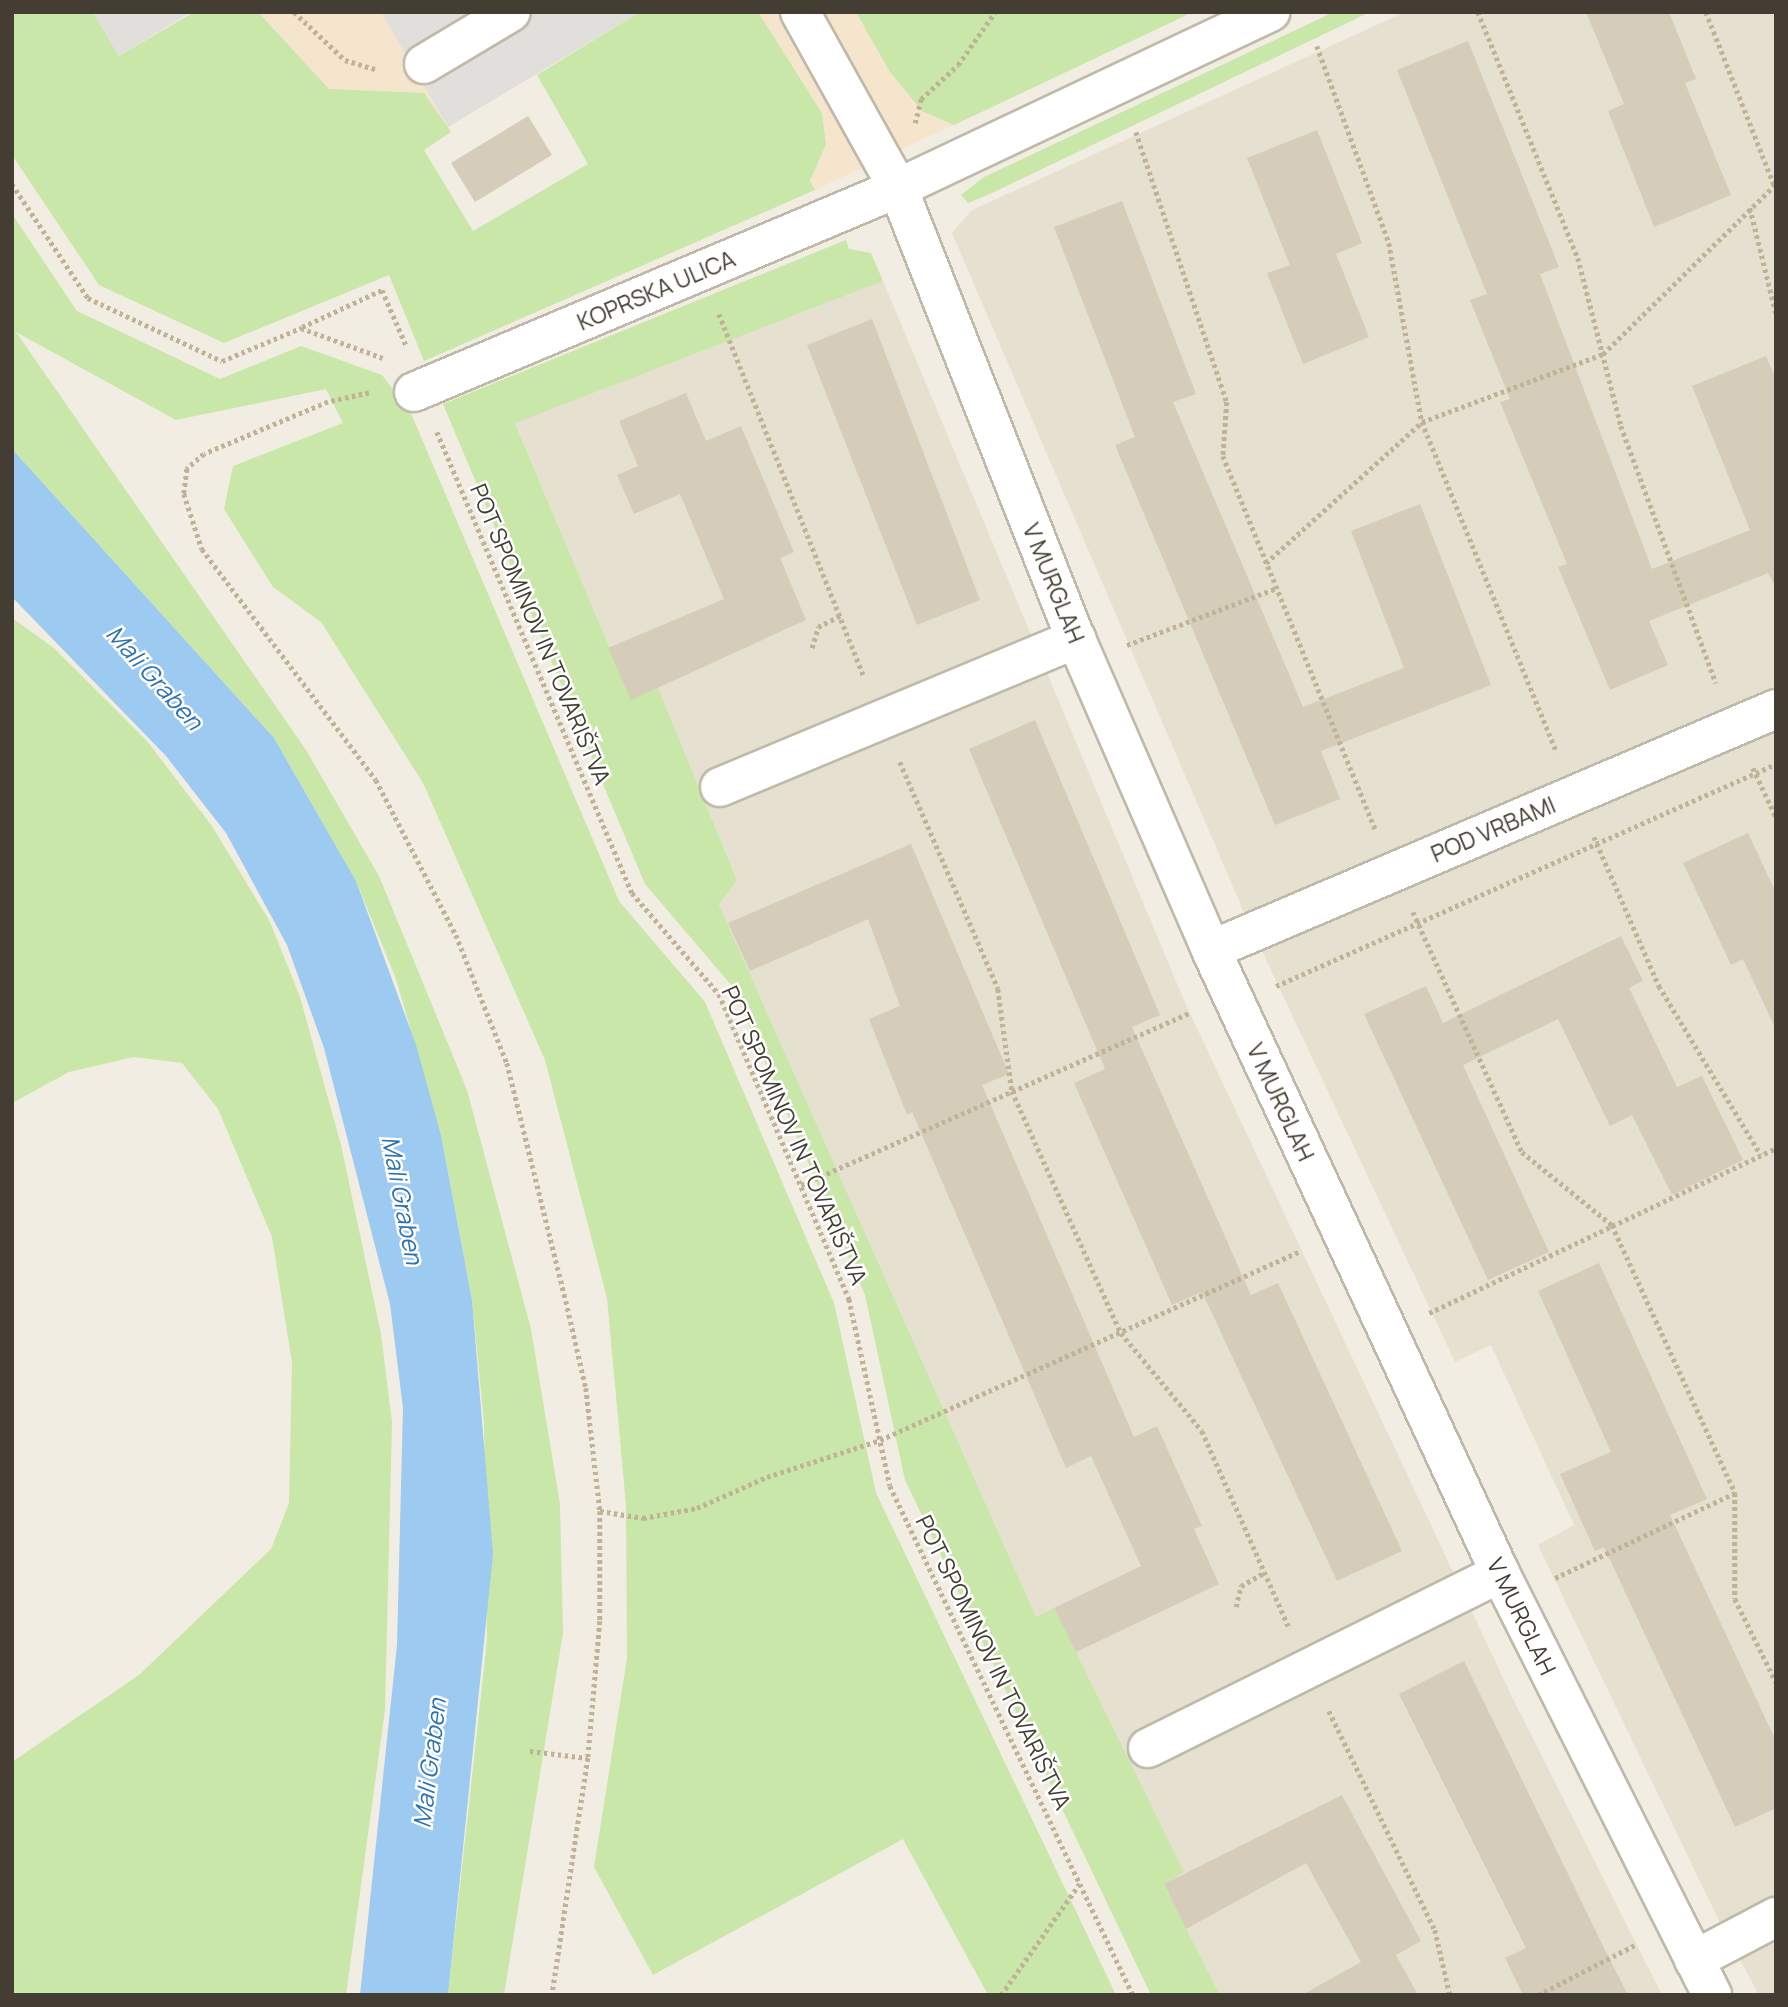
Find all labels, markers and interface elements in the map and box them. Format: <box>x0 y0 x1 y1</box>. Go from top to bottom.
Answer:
street label: KOPRSKA ULICA <box>573 244 739 336</box>
street label: POT SPOMINOV IN TOVARIŠTVA <box>465 479 617 789</box>
street label: V MURGLAH <box>1017 519 1091 647</box>
water label: Mali Graben <box>101 619 209 735</box>
street label: POD VRBAMI <box>1427 790 1559 868</box>
street label: POT SPOMINOV IN TOVARIŠTVA <box>716 981 874 1289</box>
street label: V MURGLAH <box>1242 1039 1320 1165</box>
water label: Mali Graben <box>376 1133 430 1267</box>
street label: POT SPOMINOV IN TOVARIŠTVA <box>910 1510 1078 1814</box>
street label: V MURGLAH <box>1482 1553 1562 1679</box>
water label: Mali Graben <box>407 1697 451 1829</box>

